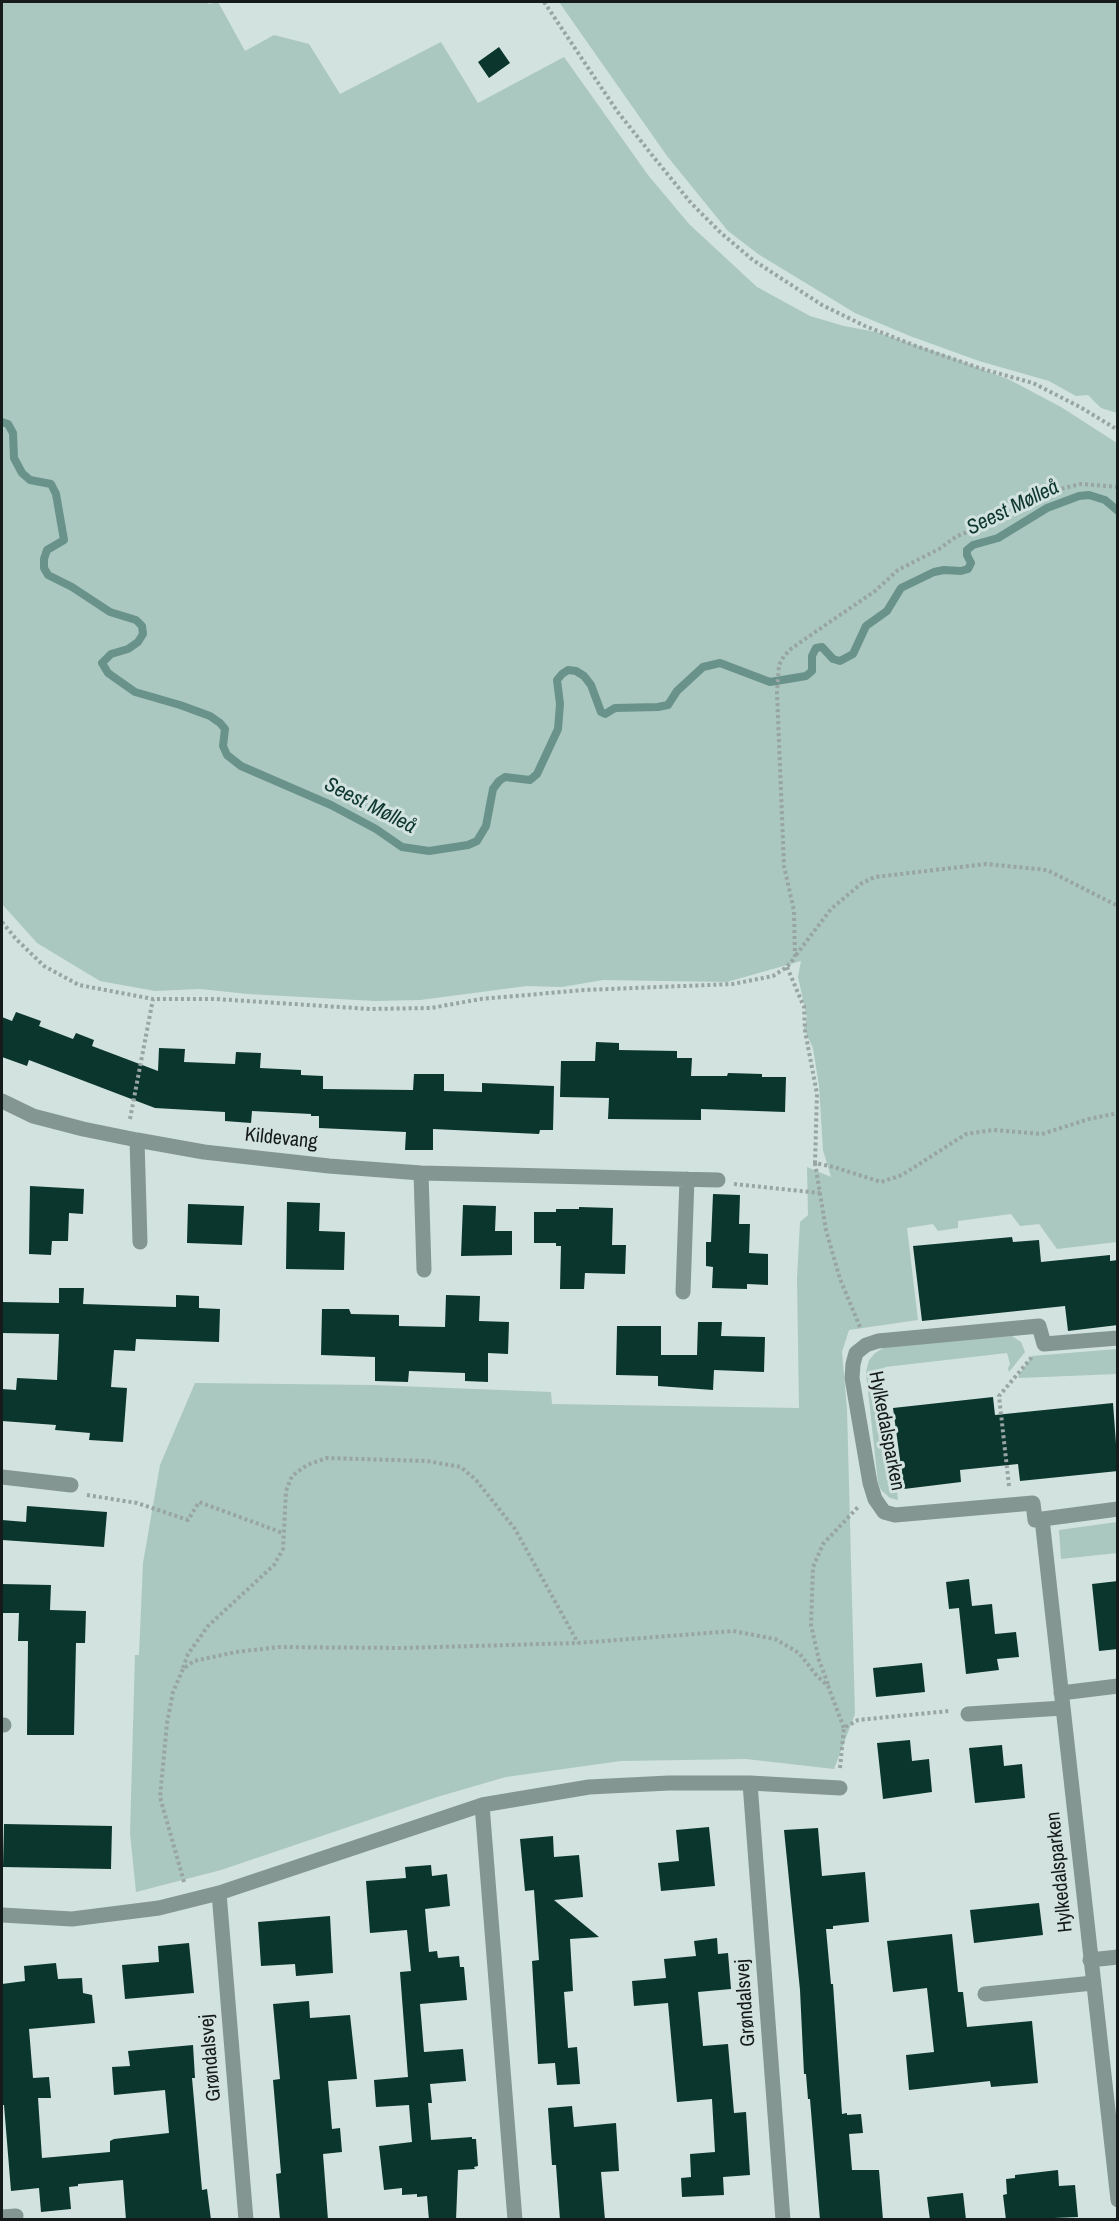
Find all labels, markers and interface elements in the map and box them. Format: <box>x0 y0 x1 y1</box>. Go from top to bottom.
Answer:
water label: Seest Mølleå <box>963 475 1063 541</box>
water label: Seest Mølleå <box>320 772 420 840</box>
street label: Kildevang <box>243 1123 319 1155</box>
street label: Hylkedalsparken <box>863 1369 909 1493</box>
street label: Hylkedalsparken <box>1042 1810 1078 1934</box>
street label: Grøndalsvej <box>731 1959 761 2047</box>
street label: Grøndalsvej <box>195 2013 227 2103</box>

